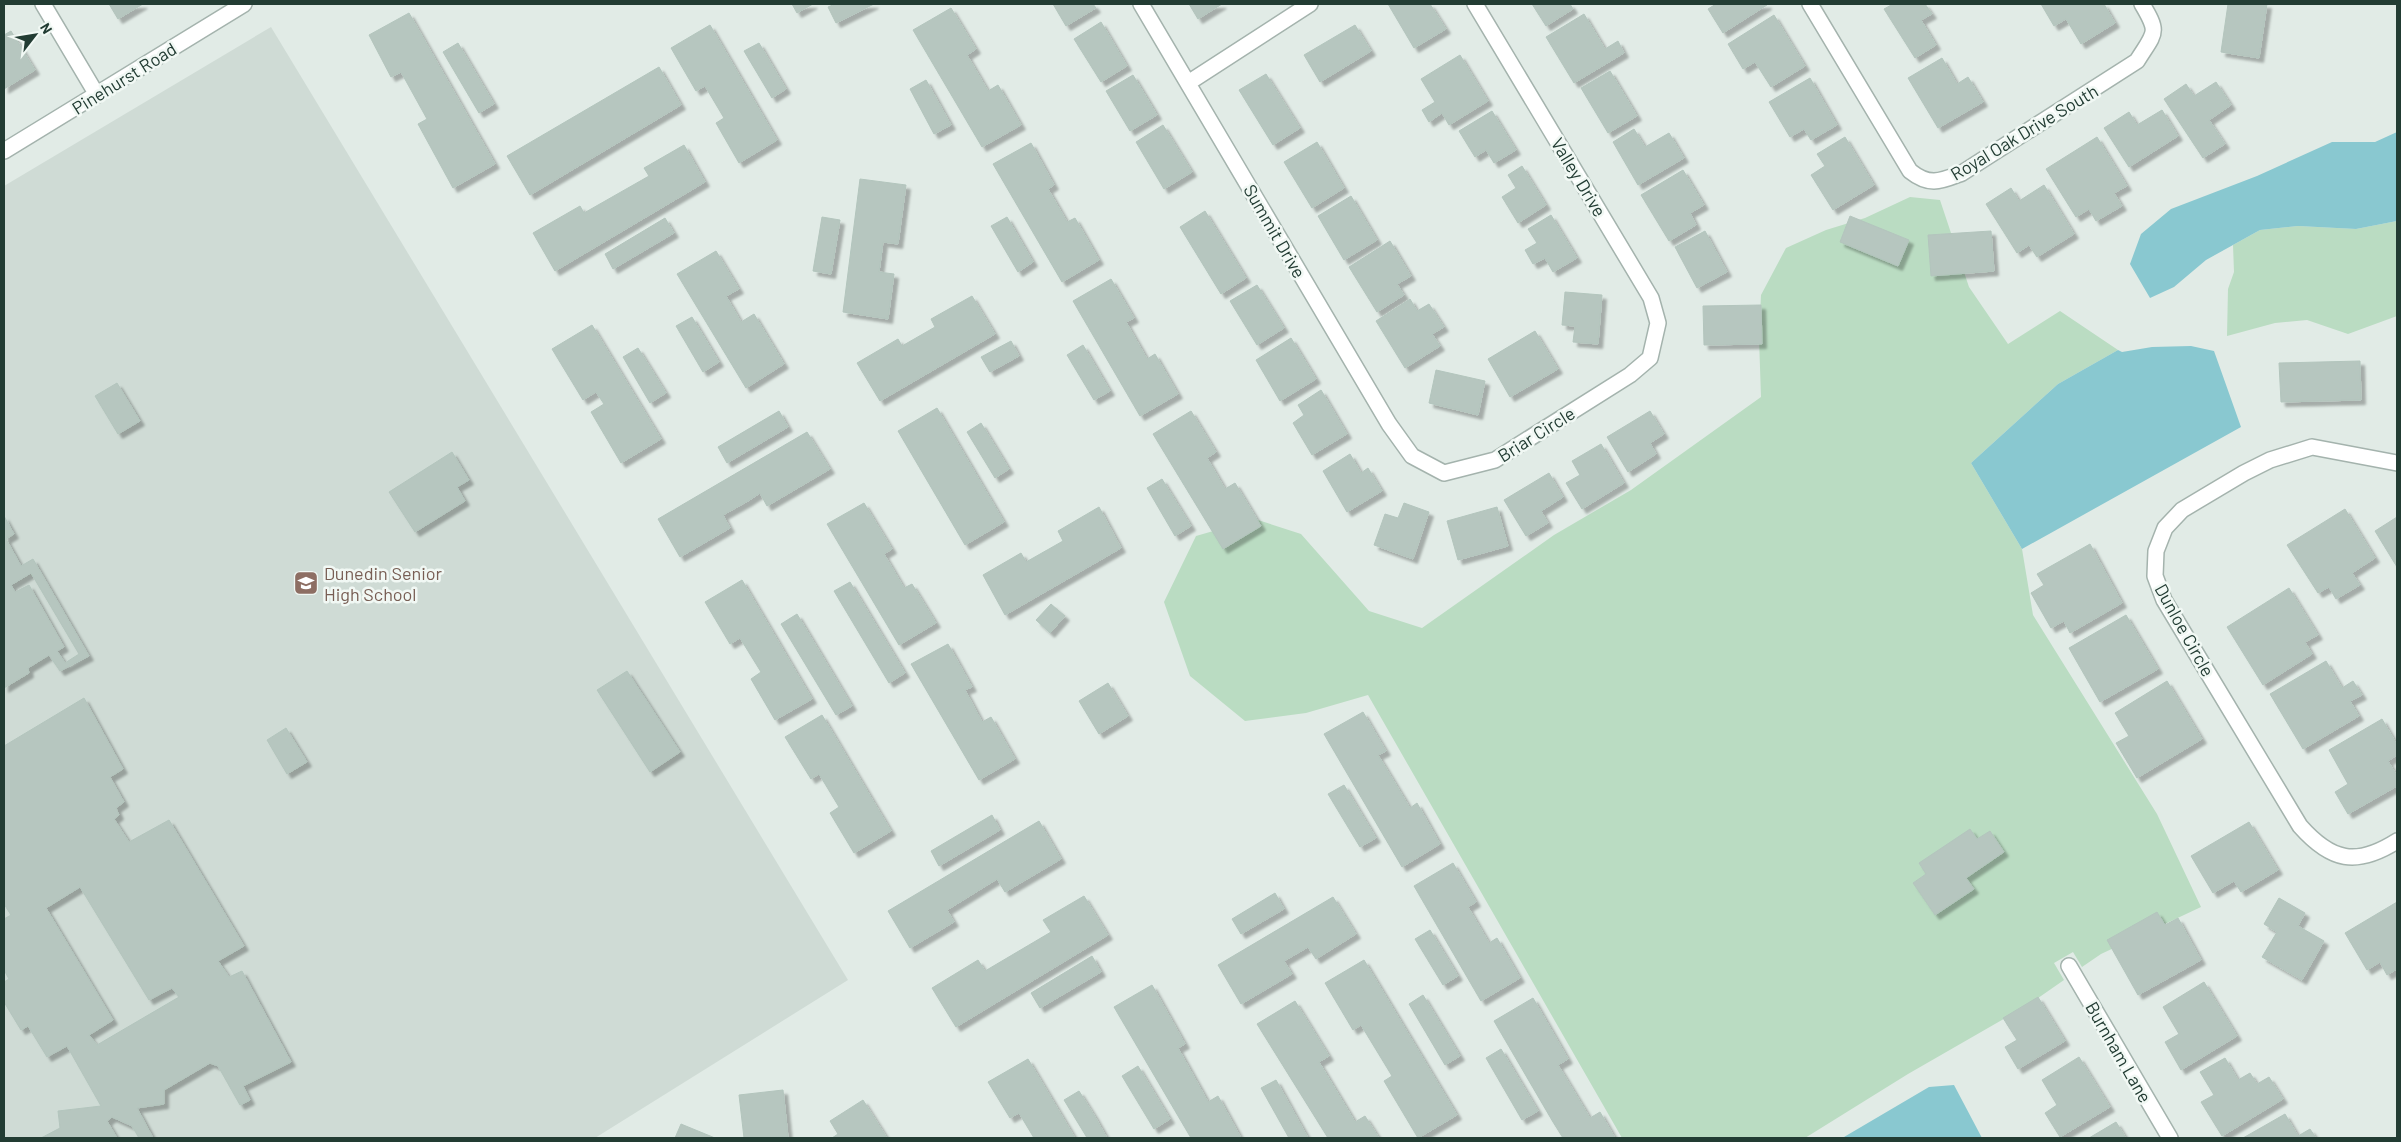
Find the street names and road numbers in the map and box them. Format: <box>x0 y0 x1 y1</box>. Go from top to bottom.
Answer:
street label: Pinehurst Road <box>68 37 180 119</box>
street label: Royal Oak Drive South <box>1946 79 2102 185</box>
street label: Valley Drive <box>1547 133 1611 221</box>
street label: Summit Drive <box>1239 180 1311 282</box>
street label: Briar Circle <box>1493 402 1579 466</box>
street label: Dunloe Circle <box>2151 580 2219 680</box>
street label: Burnham Lane <box>2081 998 2157 1106</box>

